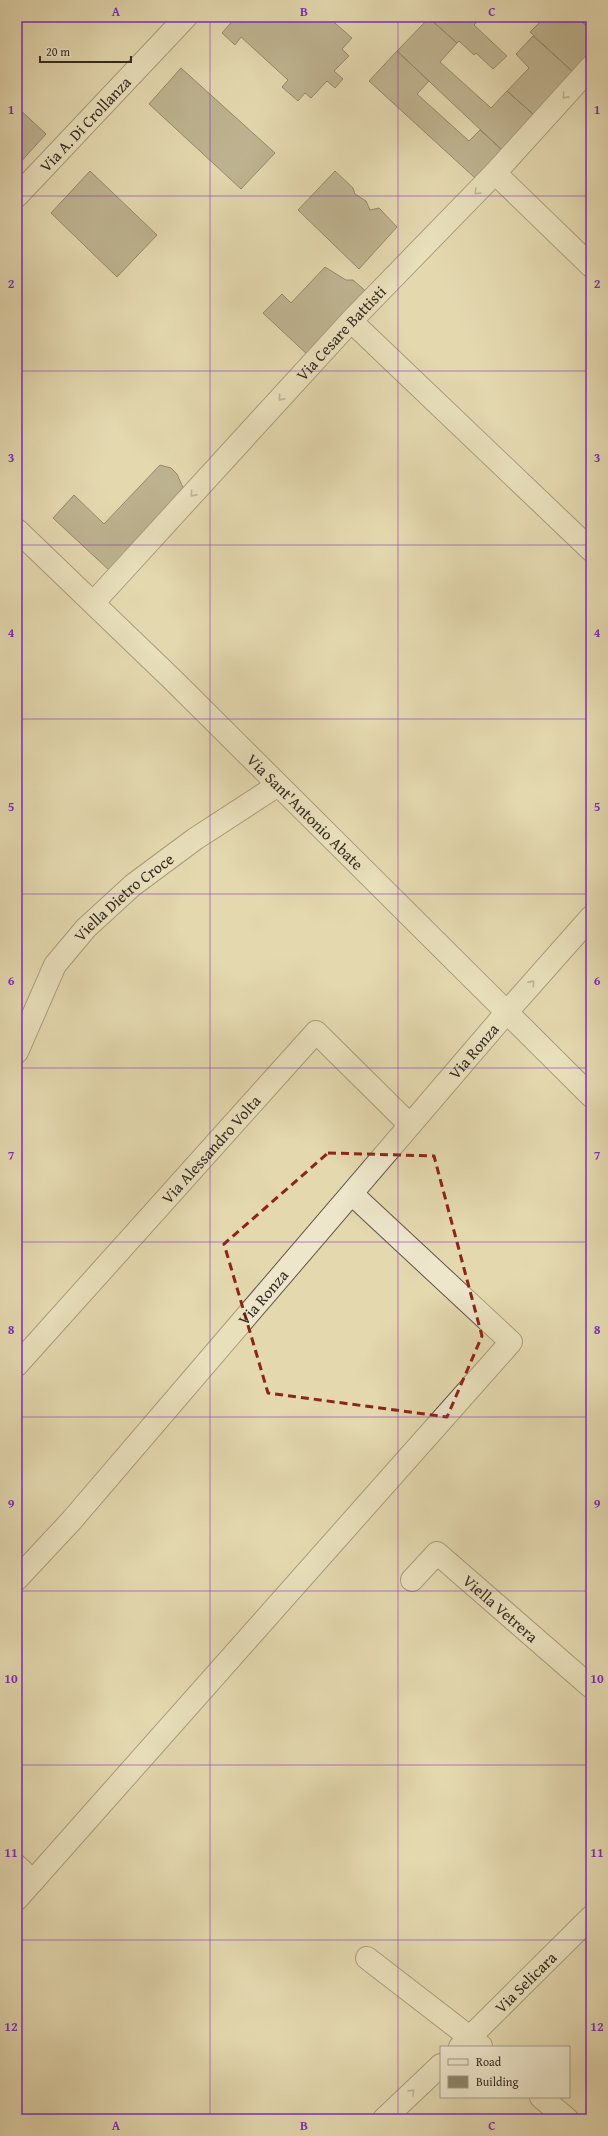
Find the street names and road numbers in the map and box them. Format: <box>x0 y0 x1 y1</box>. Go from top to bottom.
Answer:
street label: Via A. Di Crollanza <box>34 70 137 177</box>
street label: Via Cesare Battisti <box>290 280 392 386</box>
street label: Via Sant'Antonio Abate <box>241 748 369 875</box>
street label: Viella Dietro Croce <box>68 847 179 947</box>
street label: Via Ronza <box>443 1017 505 1084</box>
street label: Via Alessandro Volta <box>155 1089 266 1209</box>
street label: Via Ronza <box>232 1264 294 1330</box>
street label: Viella Vetrera <box>458 1569 544 1648</box>
street label: Via Selicara <box>489 1946 562 2019</box>

